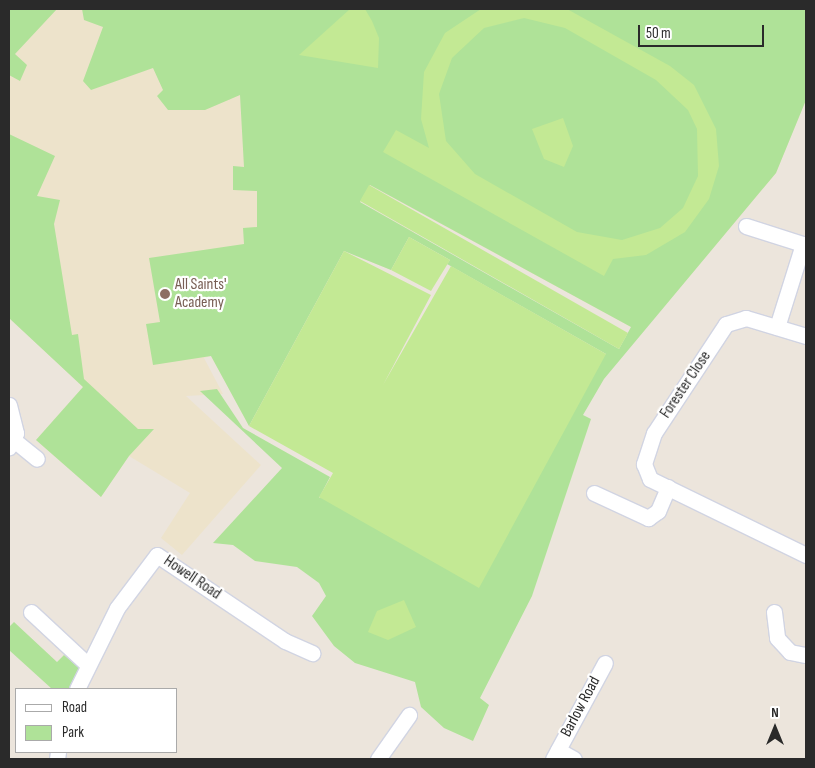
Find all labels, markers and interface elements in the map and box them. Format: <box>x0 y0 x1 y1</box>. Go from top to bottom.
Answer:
scale bar <box>640 15 766 47</box>
text: 50 m <box>646 24 671 43</box>
place label: All Saints' Academy <box>175 275 227 313</box>
marker: All Saints' Academy <box>159 288 171 300</box>
street label: Forester Close <box>657 348 715 422</box>
street label: Howell Road <box>160 552 224 604</box>
street label: Barlow Road <box>557 674 605 740</box>
legend <box>15 688 178 753</box>
text: Road <box>62 698 87 717</box>
north arrow <box>750 703 800 753</box>
text: N <box>771 704 779 721</box>
text: Park <box>62 723 84 742</box>

